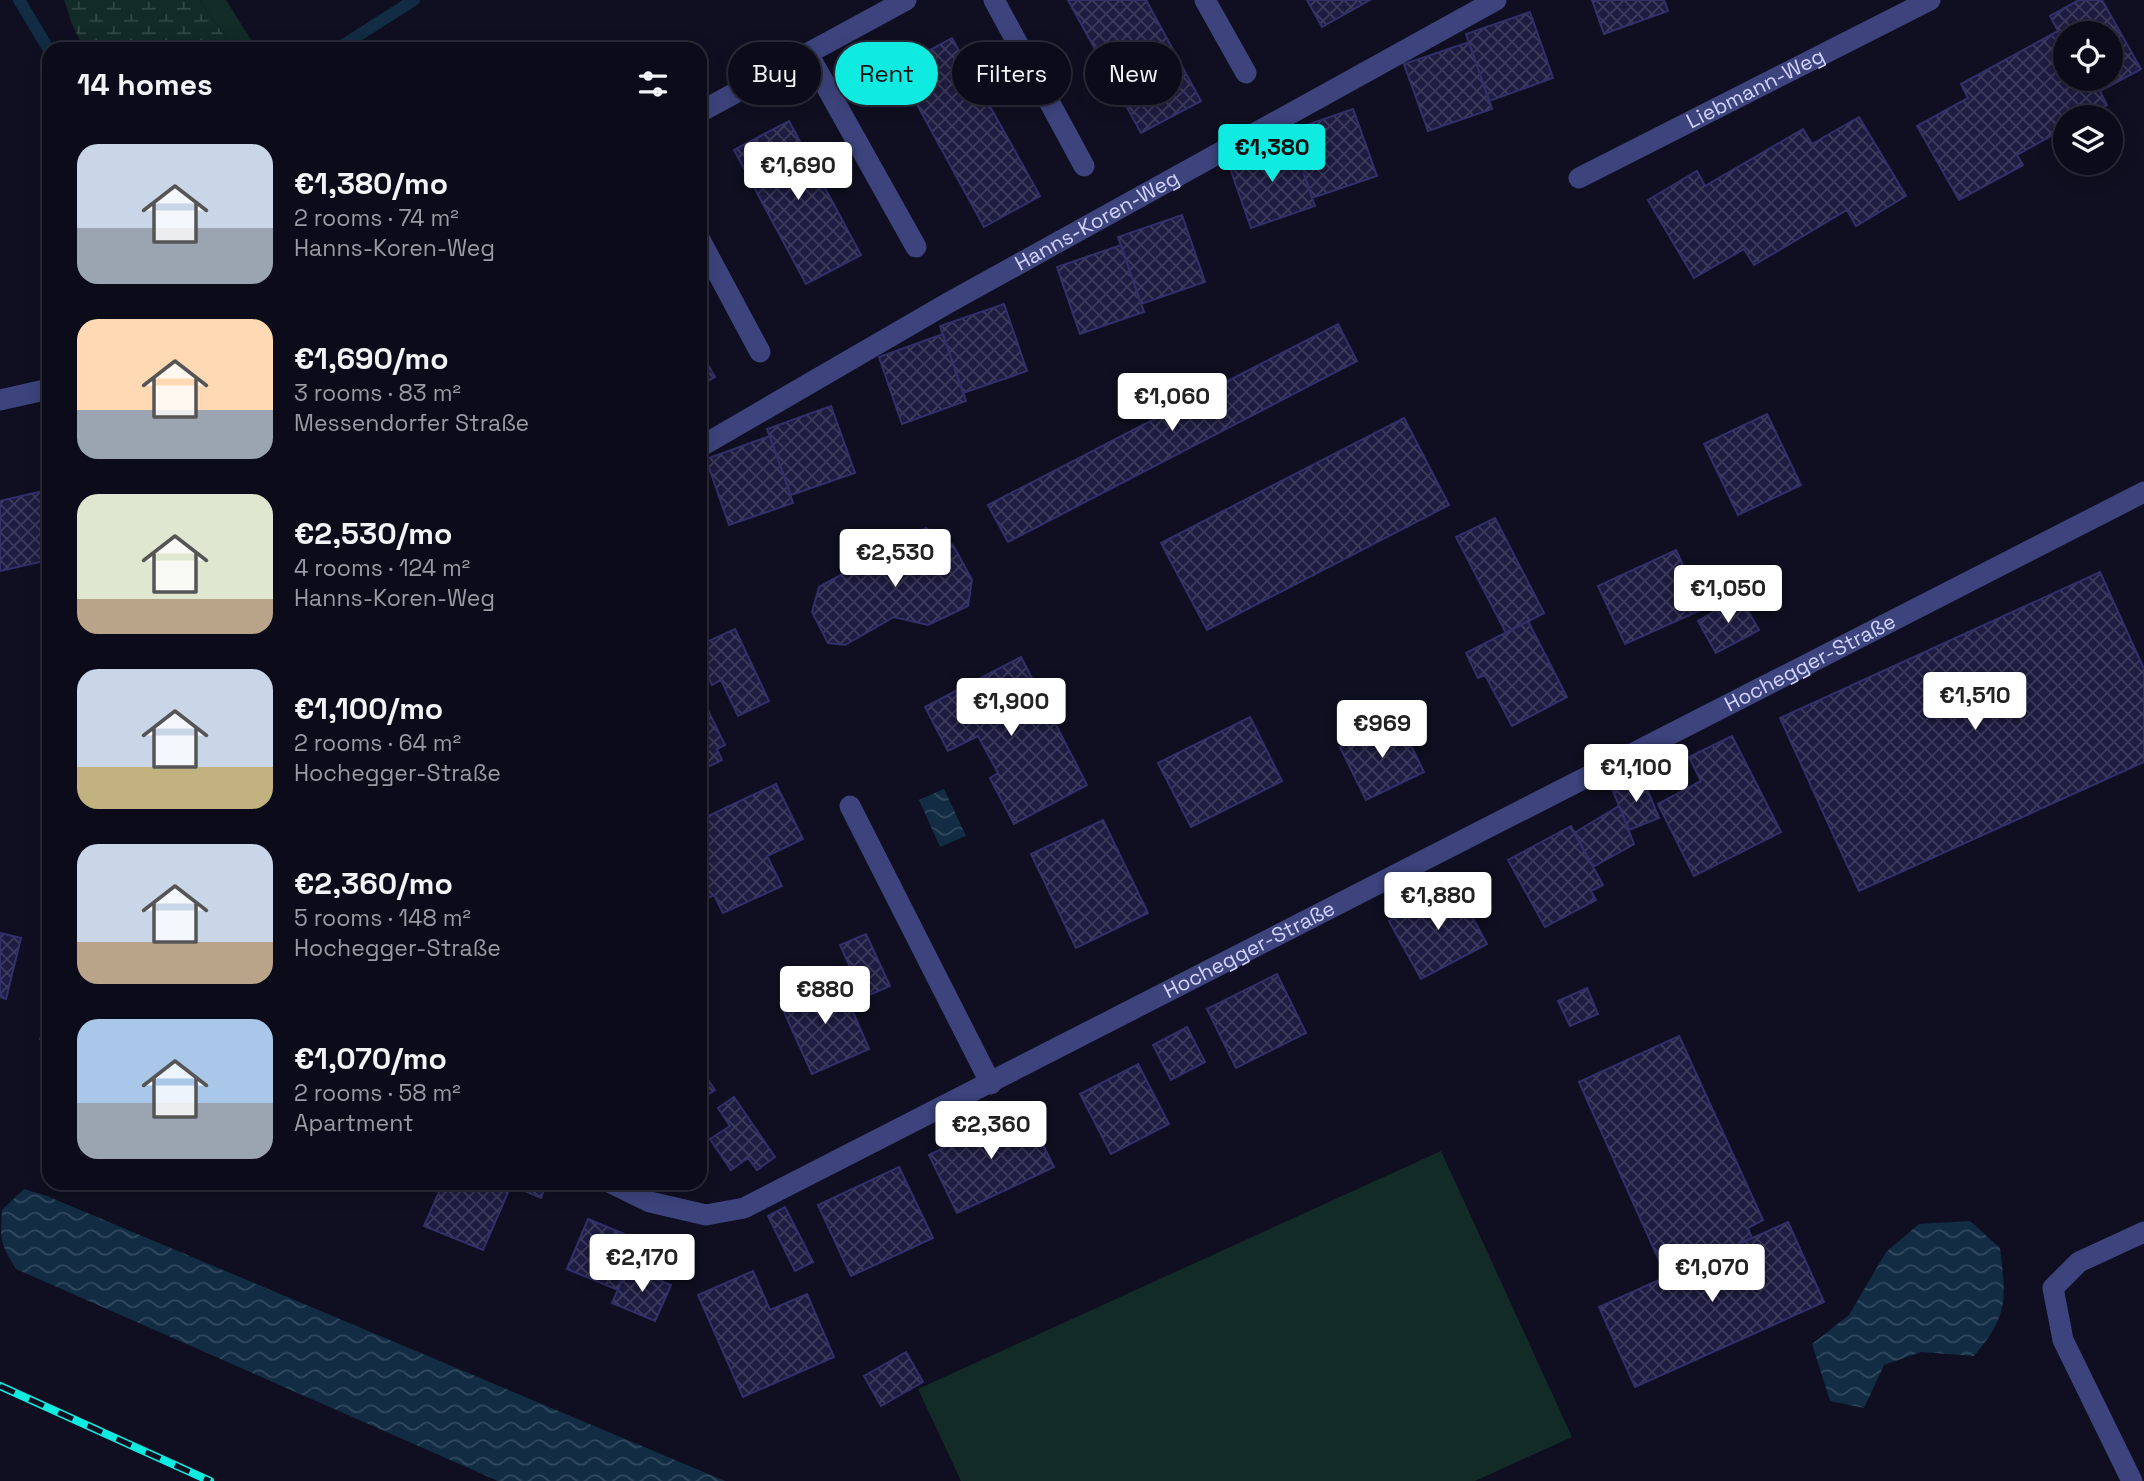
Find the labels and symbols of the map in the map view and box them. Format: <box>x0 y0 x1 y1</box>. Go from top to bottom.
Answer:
street label: Liebmann-Weg <box>1682 42 1829 134</box>
pin: €1,380 <box>1215 124 1329 184</box>
pin: €1,690 <box>741 142 855 202</box>
street label: Hanns-Koren-Weg <box>1010 164 1184 276</box>
pin: €1,060 <box>1115 374 1229 433</box>
pin: €2,530 <box>838 530 952 589</box>
pin: €1,050 <box>1671 566 1785 625</box>
street label: Hochegger-Straße <box>1720 607 1900 717</box>
pin: €1,510 <box>1918 672 2032 732</box>
pin: €1,900 <box>954 678 1068 738</box>
pin: €969 <box>1341 700 1423 760</box>
pin: €1,100 <box>1579 744 1693 804</box>
pin: €1,880 <box>1381 872 1495 932</box>
street label: Hochegger-Straße <box>1159 894 1339 1004</box>
pin: €880 <box>784 967 866 1026</box>
pin: €2,360 <box>934 1102 1048 1161</box>
pin: €2,170 <box>585 1234 699 1294</box>
pin: €1,070 <box>1655 1244 1769 1304</box>

